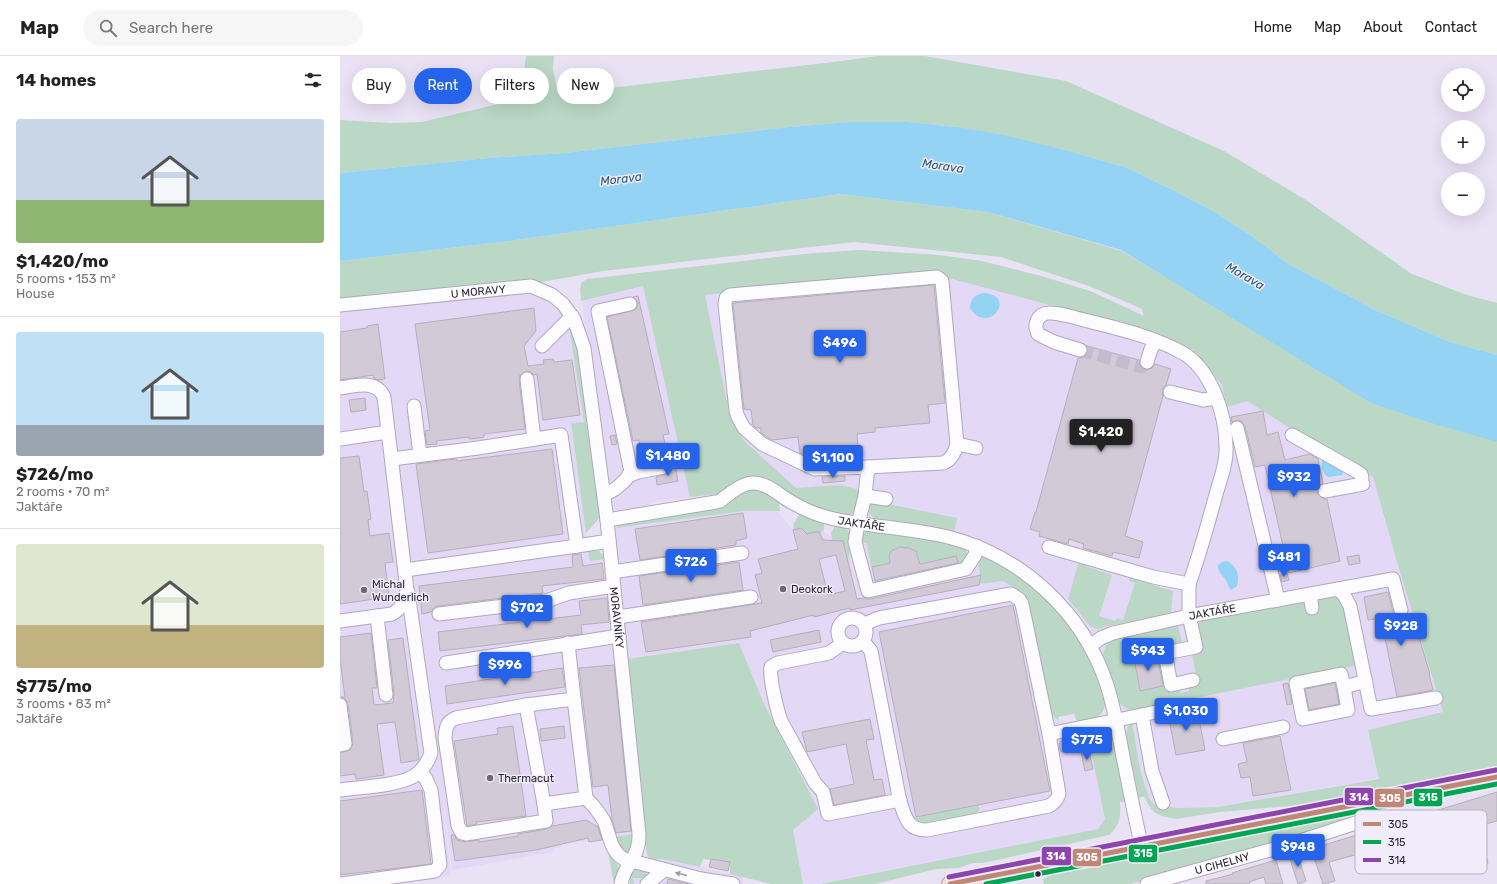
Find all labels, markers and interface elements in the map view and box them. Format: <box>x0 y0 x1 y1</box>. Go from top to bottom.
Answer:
search box <box>83 10 363 46</box>
text: Map <box>20 16 59 39</box>
icon: search <box>97 17 119 39</box>
text: Search here <box>129 19 213 37</box>
text: Home <box>1254 19 1292 36</box>
text: Map <box>1314 19 1341 36</box>
text: About <box>1363 19 1403 36</box>
text: Contact <box>1425 19 1477 36</box>
chip: Buy <box>352 68 406 104</box>
chip: Rent <box>414 68 472 104</box>
chip: Filters <box>480 68 549 104</box>
chip: New <box>557 68 614 104</box>
map controls <box>1441 68 1485 216</box>
button: locate <box>1441 68 1485 112</box>
icon: filters <box>302 69 324 91</box>
text: 14 homes <box>16 70 96 90</box>
button: + <box>1441 120 1485 164</box>
icon: home <box>134 145 206 217</box>
water label: Morava <box>921 156 965 176</box>
water label: Morava <box>599 170 643 188</box>
button: − <box>1441 172 1485 216</box>
text: $1,420/mo <box>16 251 109 271</box>
water label: Morava <box>1223 260 1267 292</box>
text: 5 rooms · 153 m² <box>16 271 116 286</box>
street label: U MORAVY <box>450 283 506 301</box>
text: House <box>16 286 54 301</box>
pin: $496 <box>816 330 864 364</box>
text: $496 <box>823 335 857 350</box>
icon: home <box>134 358 206 430</box>
pin: $1,420 <box>1068 419 1134 453</box>
text: $1,420 <box>1079 424 1123 439</box>
pin: $1,480 <box>635 443 701 477</box>
pin: $1,100 <box>800 445 866 479</box>
text: $1,480 <box>645 448 691 463</box>
text: $1,100 <box>812 450 854 465</box>
text: $726/mo <box>16 464 93 484</box>
pin: $932 <box>1270 464 1318 498</box>
text: $932 <box>1277 469 1311 484</box>
text: 2 rooms · 70 m² <box>16 484 110 499</box>
text: Jaktáře <box>16 499 62 514</box>
street label: JAKTÁŘE <box>837 514 886 534</box>
pin: $481 <box>1260 544 1308 578</box>
pin: $726 <box>667 549 715 583</box>
text: $481 <box>1268 549 1300 564</box>
text: $726 <box>674 554 708 569</box>
icon: home <box>134 570 206 642</box>
place label: Michal Wunderlich <box>372 578 429 604</box>
place label: Deokork <box>791 583 833 596</box>
marker: Deokork <box>778 584 788 594</box>
marker: Michal Wunderlich <box>359 585 369 595</box>
street label: MORAVNÍKY <box>607 586 626 649</box>
pin: $702 <box>503 595 551 629</box>
text: $702 <box>510 600 544 615</box>
street label: JAKTÁŘE <box>1188 602 1237 623</box>
pin: $928 <box>1377 613 1425 647</box>
text: $928 <box>1384 618 1418 633</box>
pin: $943 <box>1124 638 1172 672</box>
text: $943 <box>1131 643 1165 658</box>
pin: $996 <box>481 652 529 686</box>
text: $996 <box>488 657 522 672</box>
text: $775/mo <box>16 676 92 696</box>
text: 3 rooms · 83 m² <box>16 696 111 711</box>
pin: $1,030 <box>1153 698 1219 732</box>
text: $1,030 <box>1164 703 1208 718</box>
text: Jaktáře <box>16 711 62 726</box>
pin: $775 <box>1063 727 1111 761</box>
text: $775 <box>1071 732 1103 747</box>
place label: Thermacut <box>498 772 555 785</box>
marker: Thermacut <box>485 773 495 783</box>
line badge: 314 <box>1344 787 1374 806</box>
line badge: 305 <box>1374 788 1405 808</box>
line badge: 315 <box>1413 788 1443 807</box>
text: 314 <box>1349 791 1370 804</box>
text: 315 <box>1418 791 1438 804</box>
text: 305 <box>1379 792 1401 805</box>
legend <box>1355 810 1487 874</box>
text: 305 <box>1388 818 1409 831</box>
pin: $948 <box>1274 834 1322 868</box>
text: 315 <box>1388 836 1406 849</box>
text: $948 <box>1281 839 1315 854</box>
line badge: 315 <box>1128 844 1158 863</box>
line badge: 314 <box>1041 846 1072 866</box>
text: 315 <box>1133 847 1153 860</box>
line badge: 305 <box>1072 848 1102 867</box>
text: 314 <box>1046 850 1067 863</box>
street label: U CIHELNY <box>1193 850 1251 878</box>
text: 305 <box>1076 851 1098 864</box>
text: 314 <box>1388 854 1406 867</box>
unlabelled marker <box>1033 869 1043 879</box>
one-way arrow <box>675 870 687 876</box>

